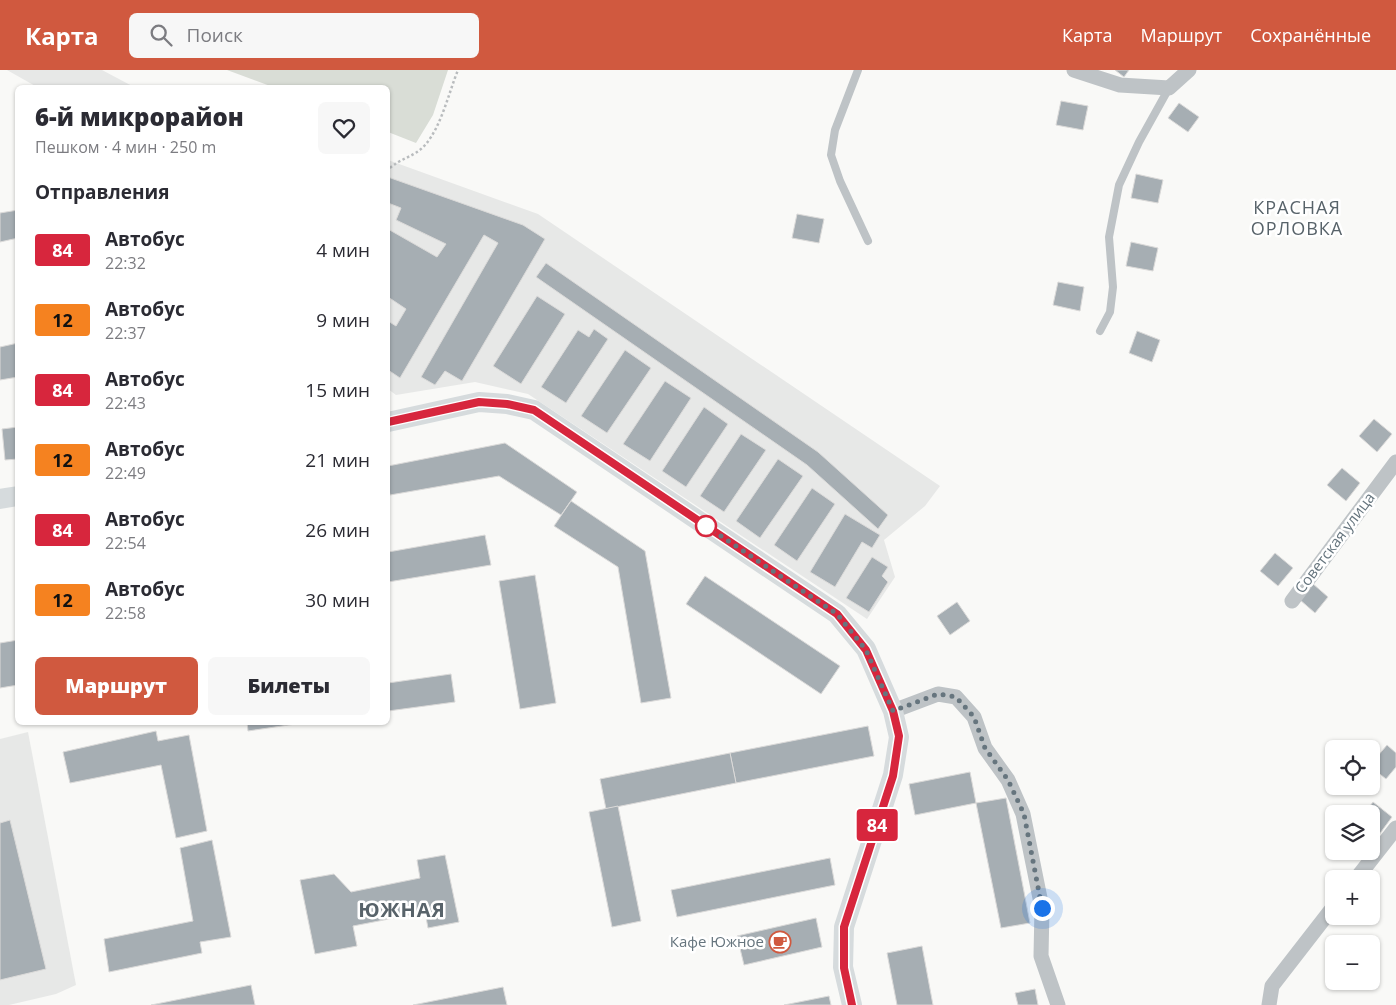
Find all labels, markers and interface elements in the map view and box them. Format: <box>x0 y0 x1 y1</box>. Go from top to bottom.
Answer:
search box <box>129 13 479 58</box>
text: Карта <box>25 19 99 52</box>
icon: search <box>147 21 175 49</box>
text: Поиск <box>187 22 243 48</box>
text: Карта <box>1062 23 1112 47</box>
text: Маршрут <box>1140 23 1222 47</box>
text: Сохранённые <box>1250 23 1371 47</box>
text: 6-й микрорайон <box>35 100 244 133</box>
button: heart <box>318 102 370 154</box>
text: Пешком · 4 мин · 250 m <box>35 136 216 158</box>
text: Отправления <box>35 179 169 205</box>
district label: КРАСНАЯ ОРЛОВКА <box>1251 195 1343 240</box>
text: Автобус <box>105 226 185 252</box>
text: 4 мин <box>316 237 370 263</box>
text: 84 <box>52 238 73 262</box>
text: 22:32 <box>105 252 146 274</box>
text: Автобус <box>105 296 185 322</box>
text: 9 мин <box>316 307 370 333</box>
text: 12 <box>52 308 73 332</box>
text: 22:37 <box>105 322 146 344</box>
text: Автобус <box>105 366 185 392</box>
text: 15 мин <box>305 377 370 403</box>
text: 84 <box>52 378 73 402</box>
text: 22:43 <box>105 392 146 414</box>
text: Автобус <box>105 436 185 462</box>
text: 21 мин <box>305 447 370 473</box>
text: 12 <box>52 448 73 472</box>
text: 22:49 <box>105 462 146 484</box>
street label: Советская улица <box>1290 488 1379 597</box>
text: Автобус <box>105 506 185 532</box>
unlabelled marker <box>695 515 717 537</box>
text: 26 мин <box>305 517 370 543</box>
text: 84 <box>52 518 73 542</box>
text: 22:54 <box>105 532 146 554</box>
text: Автобус <box>105 576 185 602</box>
text: 30 мин <box>305 587 370 613</box>
text: 12 <box>52 588 73 612</box>
text: 22:58 <box>105 602 146 624</box>
button: Маршрут <box>35 657 198 715</box>
button: Билеты <box>208 657 370 715</box>
map controls <box>1325 740 1380 990</box>
button: locate <box>1325 740 1380 795</box>
button: layers <box>1325 805 1380 860</box>
line badge: 84 <box>854 809 900 841</box>
text: 84 <box>867 813 887 837</box>
button: + <box>1325 870 1380 925</box>
district label: ЮЖНАЯ <box>358 896 446 923</box>
your location <box>1030 896 1055 921</box>
cafe icon: Кафе Южное <box>768 930 792 954</box>
place label: Кафе Южное <box>670 931 764 951</box>
button: − <box>1325 935 1380 990</box>

